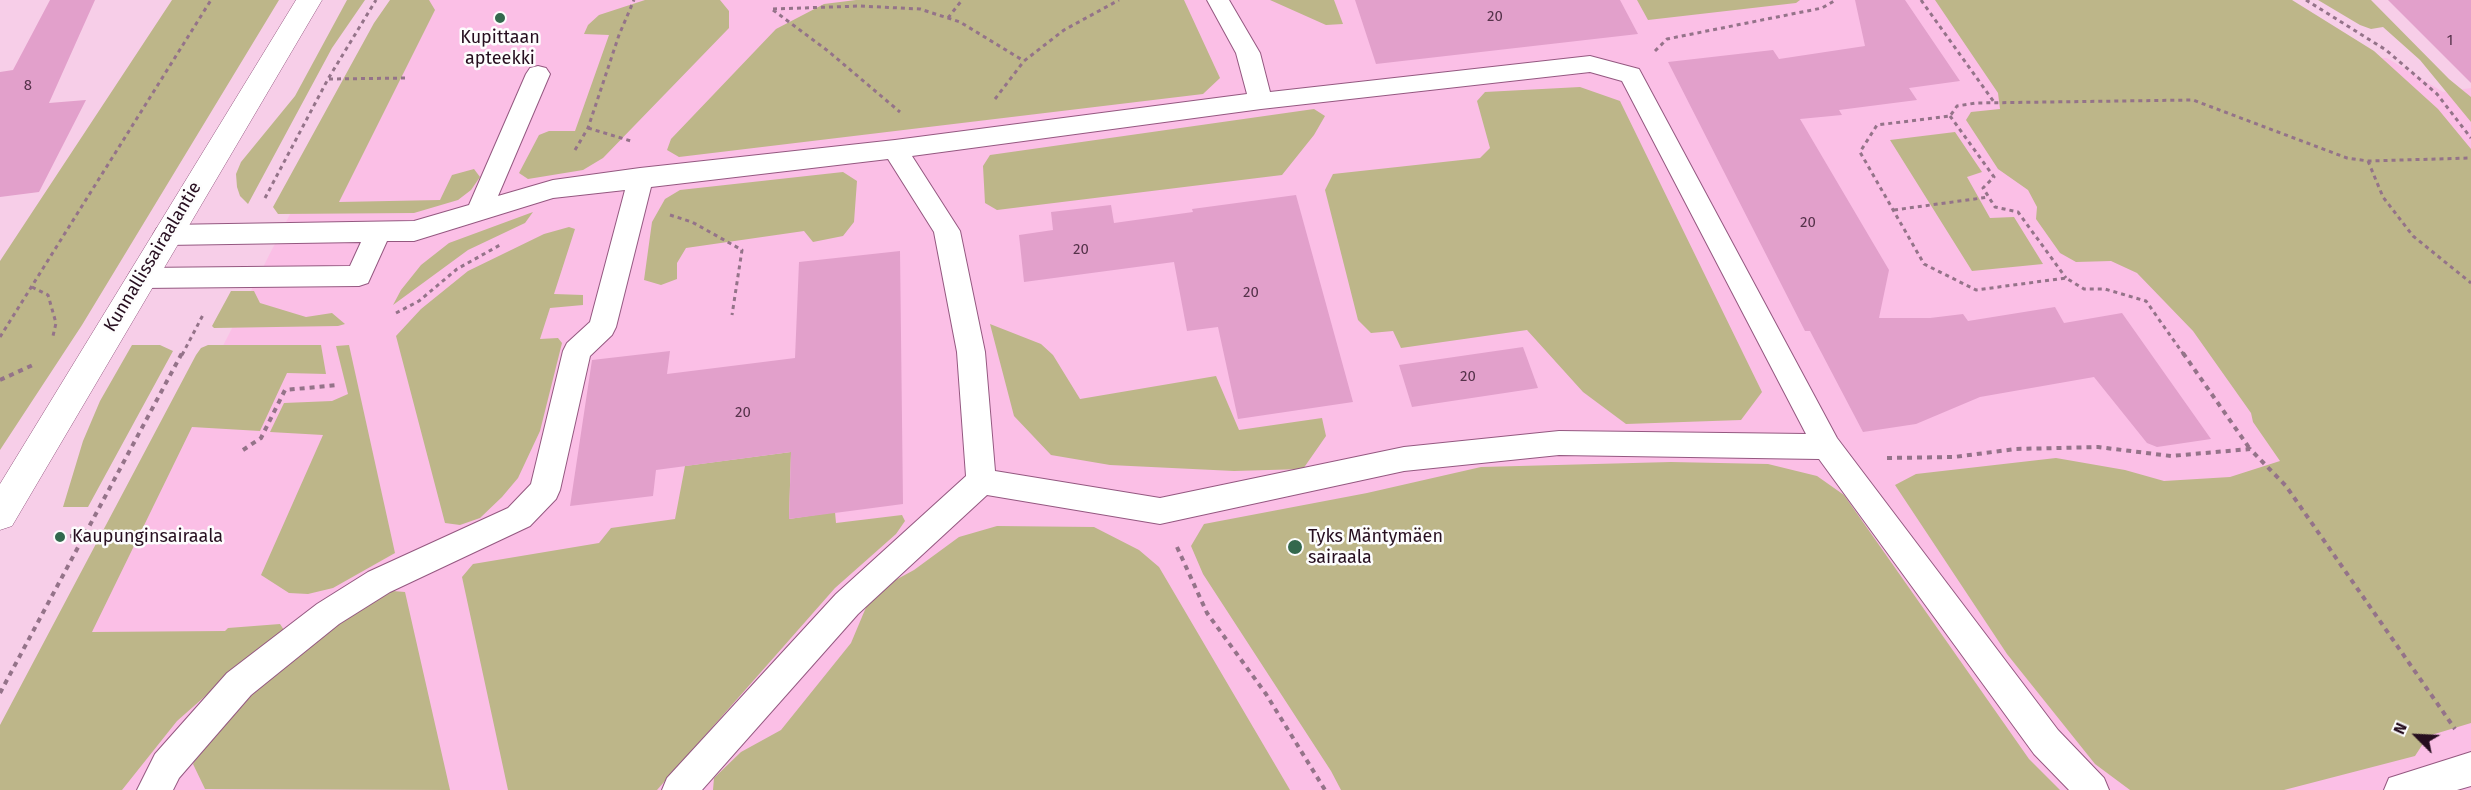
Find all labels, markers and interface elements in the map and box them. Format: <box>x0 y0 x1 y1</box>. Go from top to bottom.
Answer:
house number: 20 <box>1487 8 1503 26</box>
marker: Kupittaan apteekki <box>493 11 507 25</box>
place label: Kupittaan apteekki <box>460 27 540 70</box>
house number: 1 <box>2447 32 2453 50</box>
house number: 8 <box>24 77 32 95</box>
street label: Kunnallissairaalantie <box>100 178 206 336</box>
house number: 20 <box>1800 214 1816 232</box>
house number: 20 <box>1073 241 1089 259</box>
house number: 20 <box>1243 284 1259 302</box>
house number: 20 <box>1460 368 1476 386</box>
house number: 20 <box>735 404 751 422</box>
place label: Kaupunginsairaala <box>72 526 223 548</box>
place label: Tyks Mäntymäen sairaala <box>1308 526 1443 568</box>
marker: Kaupunginsairaala <box>53 530 67 544</box>
marker: Tyks Mäntymäen sairaala <box>1286 538 1304 556</box>
north arrow <box>2387 706 2447 766</box>
text: N <box>2389 720 2411 737</box>

